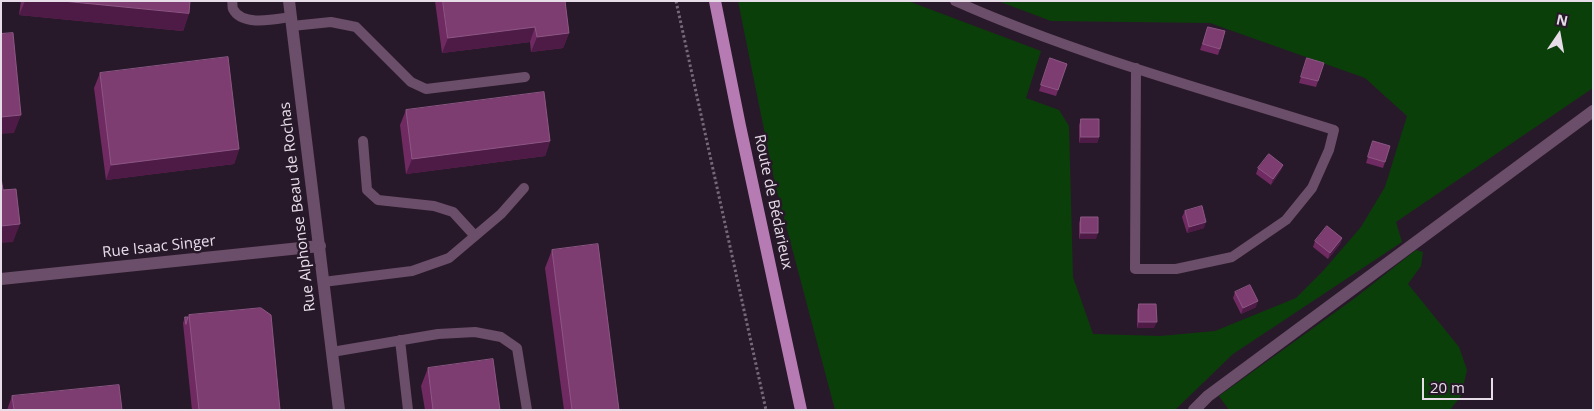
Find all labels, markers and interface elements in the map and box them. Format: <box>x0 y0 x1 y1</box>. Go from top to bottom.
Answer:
text: N <box>1555 9 1570 30</box>
north arrow <box>1534 10 1584 60</box>
street label: Rue Alphonse Beau de Rochas <box>276 101 320 313</box>
street label: Route de Bédarieux <box>750 133 796 271</box>
street label: Rue Isaac Singer <box>101 232 217 262</box>
scale bar <box>1424 368 1495 400</box>
text: 20 m <box>1430 377 1465 397</box>

